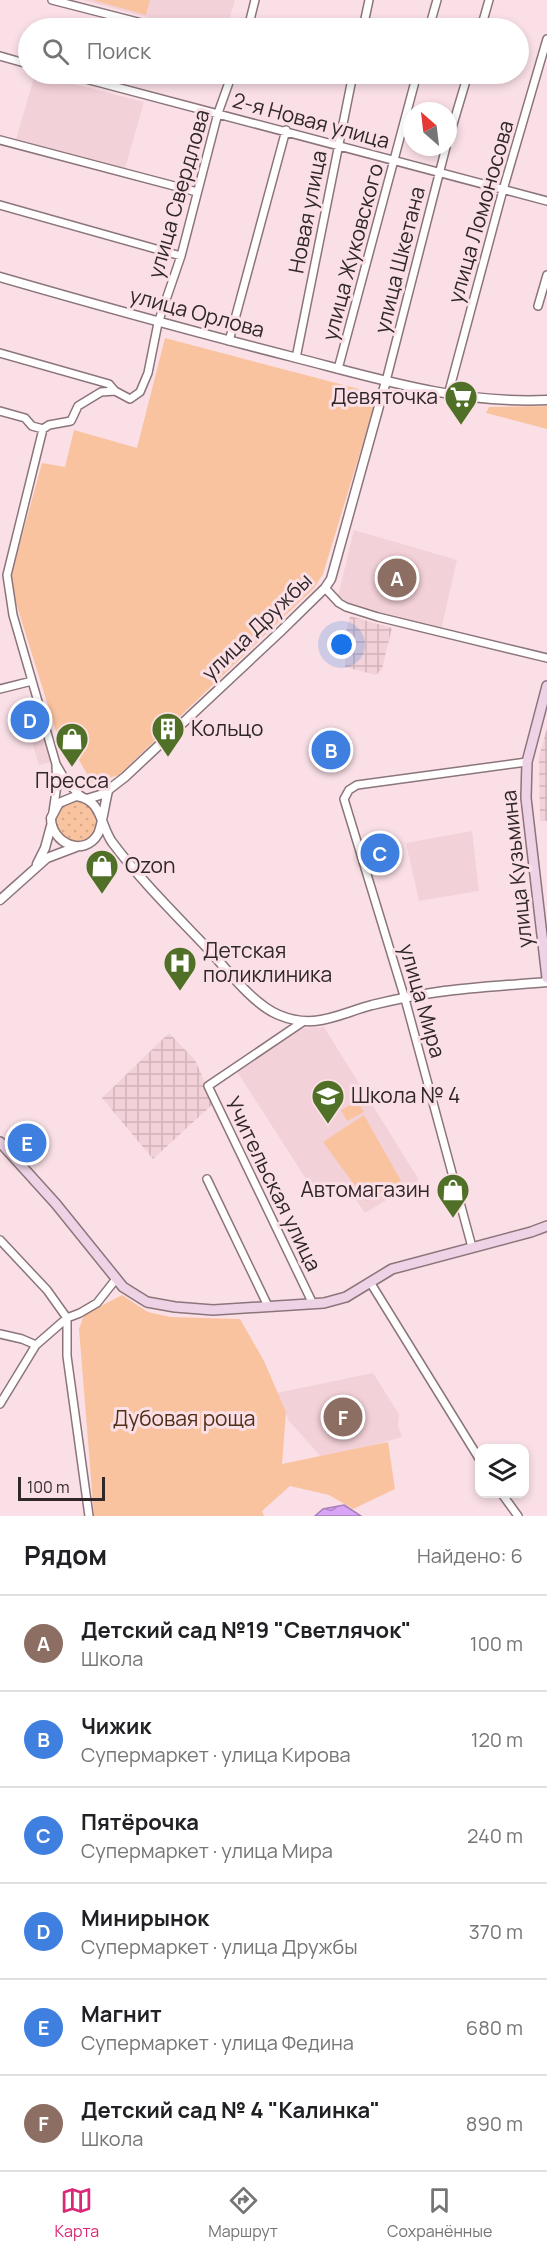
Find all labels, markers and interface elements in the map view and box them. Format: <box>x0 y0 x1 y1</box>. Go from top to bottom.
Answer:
search box <box>18 18 529 84</box>
icon: search <box>39 35 72 68</box>
text: Поиск <box>87 36 151 66</box>
street label: 2-я Новая улица <box>230 86 393 154</box>
north arrow <box>403 102 457 156</box>
street label: улица Свердлова <box>141 106 216 281</box>
street label: улица Ломоносова <box>441 117 520 306</box>
street label: Новая улица <box>281 148 333 276</box>
street label: улица Жуковского <box>315 160 389 343</box>
street label: улица Шкетана <box>367 183 431 336</box>
street label: улица Орлова <box>127 281 268 343</box>
supermarket icon: Девяточка <box>443 379 479 426</box>
place label: Девяточка <box>331 382 438 410</box>
pin: A <box>378 556 416 600</box>
street label: улица Дружбы <box>195 567 317 686</box>
your location <box>327 630 356 659</box>
pin: D <box>10 698 50 742</box>
building icon: Кольцо <box>150 711 186 758</box>
place label: Кольцо <box>191 714 263 742</box>
shop icon: Пресса <box>54 721 90 768</box>
pin: B <box>312 728 350 772</box>
place label: Пресса <box>35 766 109 794</box>
street label: улица Кузьмина <box>494 789 538 949</box>
pin: C <box>360 830 400 876</box>
shop icon: Ozon <box>84 848 120 895</box>
place label: Ozon <box>125 851 175 879</box>
place label: Детская поликлиника <box>203 936 332 988</box>
street label: улица Мира <box>393 941 453 1061</box>
hospital icon: Детская поликлиника <box>162 945 198 992</box>
school or university icon: Школа № 4 <box>310 1078 346 1125</box>
place label: Школа № 4 <box>351 1081 460 1109</box>
street label: Учительская улица <box>219 1092 328 1276</box>
pin: E <box>8 1120 46 1166</box>
shop icon: Автомагазин <box>435 1172 471 1219</box>
place label: Автомагазин <box>300 1175 430 1203</box>
pin: F <box>324 1394 362 1440</box>
park label: Дубовая роща <box>113 1404 255 1432</box>
map controls <box>475 1444 529 1498</box>
button: layers <box>475 1444 529 1498</box>
scale bar <box>18 1474 105 1502</box>
text: 100 m <box>27 1476 70 1498</box>
text: Рядом <box>24 1537 107 1573</box>
text: Найдено: 6 <box>417 1542 523 1569</box>
text: Детский сад №19 "Светлячок" <box>81 1615 411 1645</box>
text: A <box>37 1630 50 1657</box>
text: 100 m <box>470 1630 523 1657</box>
text: Школа <box>81 1645 143 1672</box>
text: Чижик <box>81 1711 151 1741</box>
text: B <box>37 1726 50 1753</box>
text: 120 m <box>471 1726 523 1753</box>
text: Супермаркет · улица Кирова <box>81 1741 351 1768</box>
text: Пятёрочка <box>81 1807 199 1837</box>
text: C <box>36 1822 51 1849</box>
text: 240 m <box>467 1822 523 1849</box>
text: Супермаркет · улица Мира <box>81 1837 333 1864</box>
text: Минирынок <box>81 1903 209 1933</box>
text: D <box>36 1918 51 1945</box>
text: 370 m <box>469 1918 523 1945</box>
text: Супермаркет · улица Дружбы <box>81 1933 358 1960</box>
text: Магнит <box>81 1999 162 2029</box>
text: E <box>38 2014 49 2041</box>
text: 680 m <box>466 2014 523 2041</box>
text: Супермаркет · улица Федина <box>81 2029 354 2056</box>
text: Детский сад № 4 "Калинка" <box>81 2095 380 2125</box>
text: F <box>38 2110 49 2137</box>
text: 890 m <box>466 2110 523 2137</box>
text: Школа <box>81 2125 143 2152</box>
tab: Карта <box>55 2184 99 2242</box>
tab: Маршрут <box>208 2184 278 2242</box>
tab: Сохранённые <box>387 2184 492 2242</box>

